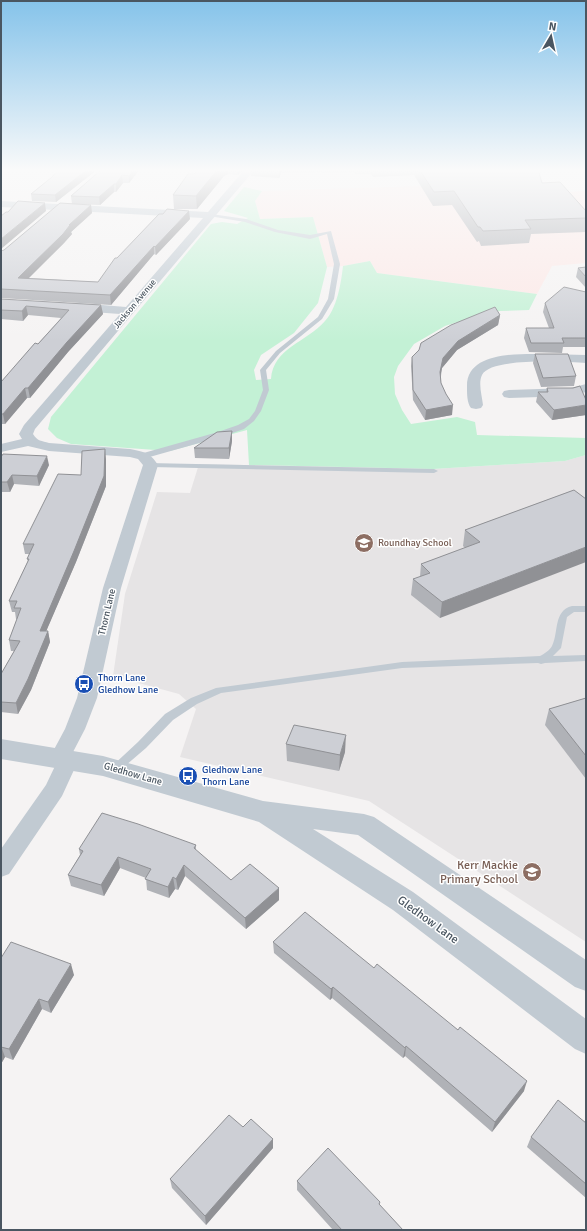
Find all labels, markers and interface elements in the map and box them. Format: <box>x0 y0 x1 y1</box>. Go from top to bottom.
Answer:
north arrow <box>531 16 571 56</box>
text: N <box>548 20 557 34</box>
street label: Jackson Avenue <box>111 277 159 331</box>
school or university icon: Roundhay School <box>353 532 375 554</box>
place label: Roundhay School <box>378 537 452 549</box>
street label: Thorn Lane <box>96 587 118 637</box>
place label: Thorn Lane Gledhow Lane <box>98 672 158 696</box>
bus stop icon: Thorn Lane Gledhow Lane <box>73 673 95 695</box>
street label: Gledhow Lane <box>102 760 164 788</box>
place label: Gledhow Lane Thorn Lane <box>202 764 262 788</box>
bus stop icon: Gledhow Lane Thorn Lane <box>177 765 199 787</box>
place label: Kerr Mackie Primary School <box>440 858 518 887</box>
school or university icon: Kerr Mackie Primary School <box>521 861 543 883</box>
street label: Gledhow Lane <box>394 893 462 947</box>

